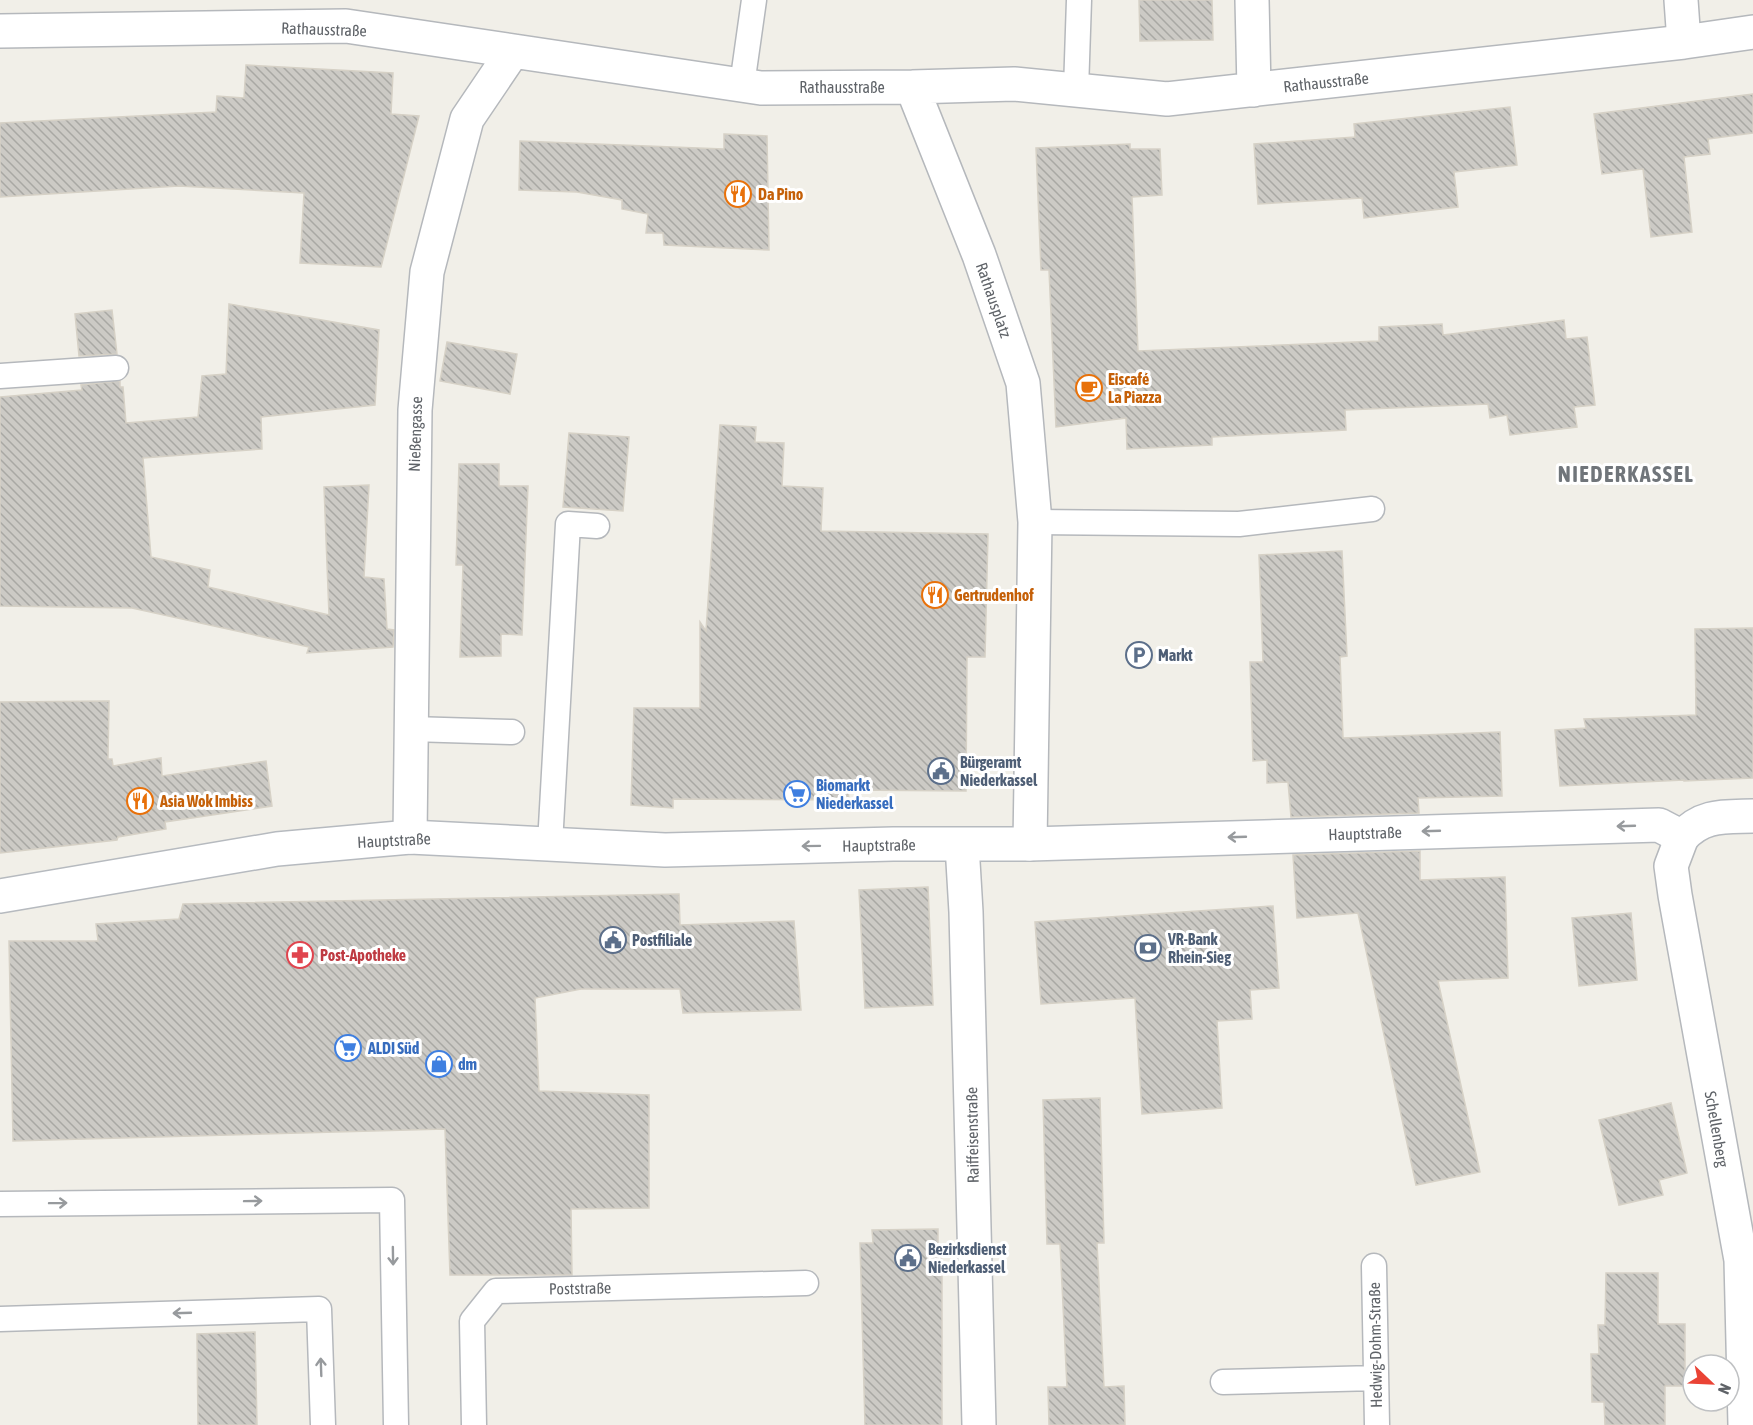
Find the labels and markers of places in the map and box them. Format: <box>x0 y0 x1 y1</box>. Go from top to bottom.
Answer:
restaurant icon: Da Pino <box>723 179 753 209</box>
place label: Da Pino <box>758 185 804 203</box>
place label: Eiscafé La Piazza <box>1108 370 1162 406</box>
cafe icon: Eiscafé La Piazza <box>1074 373 1104 403</box>
restaurant icon: Gertrudenhof <box>920 580 950 610</box>
place label: Gertrudenhof <box>954 586 1034 604</box>
parking icon: Markt <box>1124 640 1154 670</box>
place label: Markt <box>1158 646 1193 664</box>
place label: Bürgeramt Niederkassel <box>960 753 1038 789</box>
public building icon: Bürgeramt Niederkassel <box>926 756 956 786</box>
place label: Biomarkt Niederkassel <box>816 776 894 812</box>
supermarket icon: Biomarkt Niederkassel <box>782 779 812 809</box>
restaurant icon: Asia Wok Imbiss <box>125 786 155 816</box>
place label: Asia Wok Imbiss <box>159 792 253 810</box>
public building icon: Postfiliale <box>598 925 628 955</box>
place label: VR-Bank Rhein-Sieg <box>1167 930 1231 966</box>
place label: Postfiliale <box>632 931 692 949</box>
bank icon: VR-Bank Rhein-Sieg <box>1133 933 1163 963</box>
pharmacy icon: Post-Apotheke <box>285 940 315 970</box>
place label: Post-Apotheke <box>320 946 406 964</box>
supermarket icon: ALDI Süd <box>333 1033 363 1063</box>
place label: ALDI Süd <box>367 1039 420 1057</box>
shop icon: dm <box>424 1049 454 1079</box>
place label: dm <box>458 1055 477 1073</box>
place label: Bezirksdienst Niederkassel <box>928 1240 1007 1276</box>
public building icon: Bezirksdienst Niederkassel <box>893 1243 923 1273</box>

